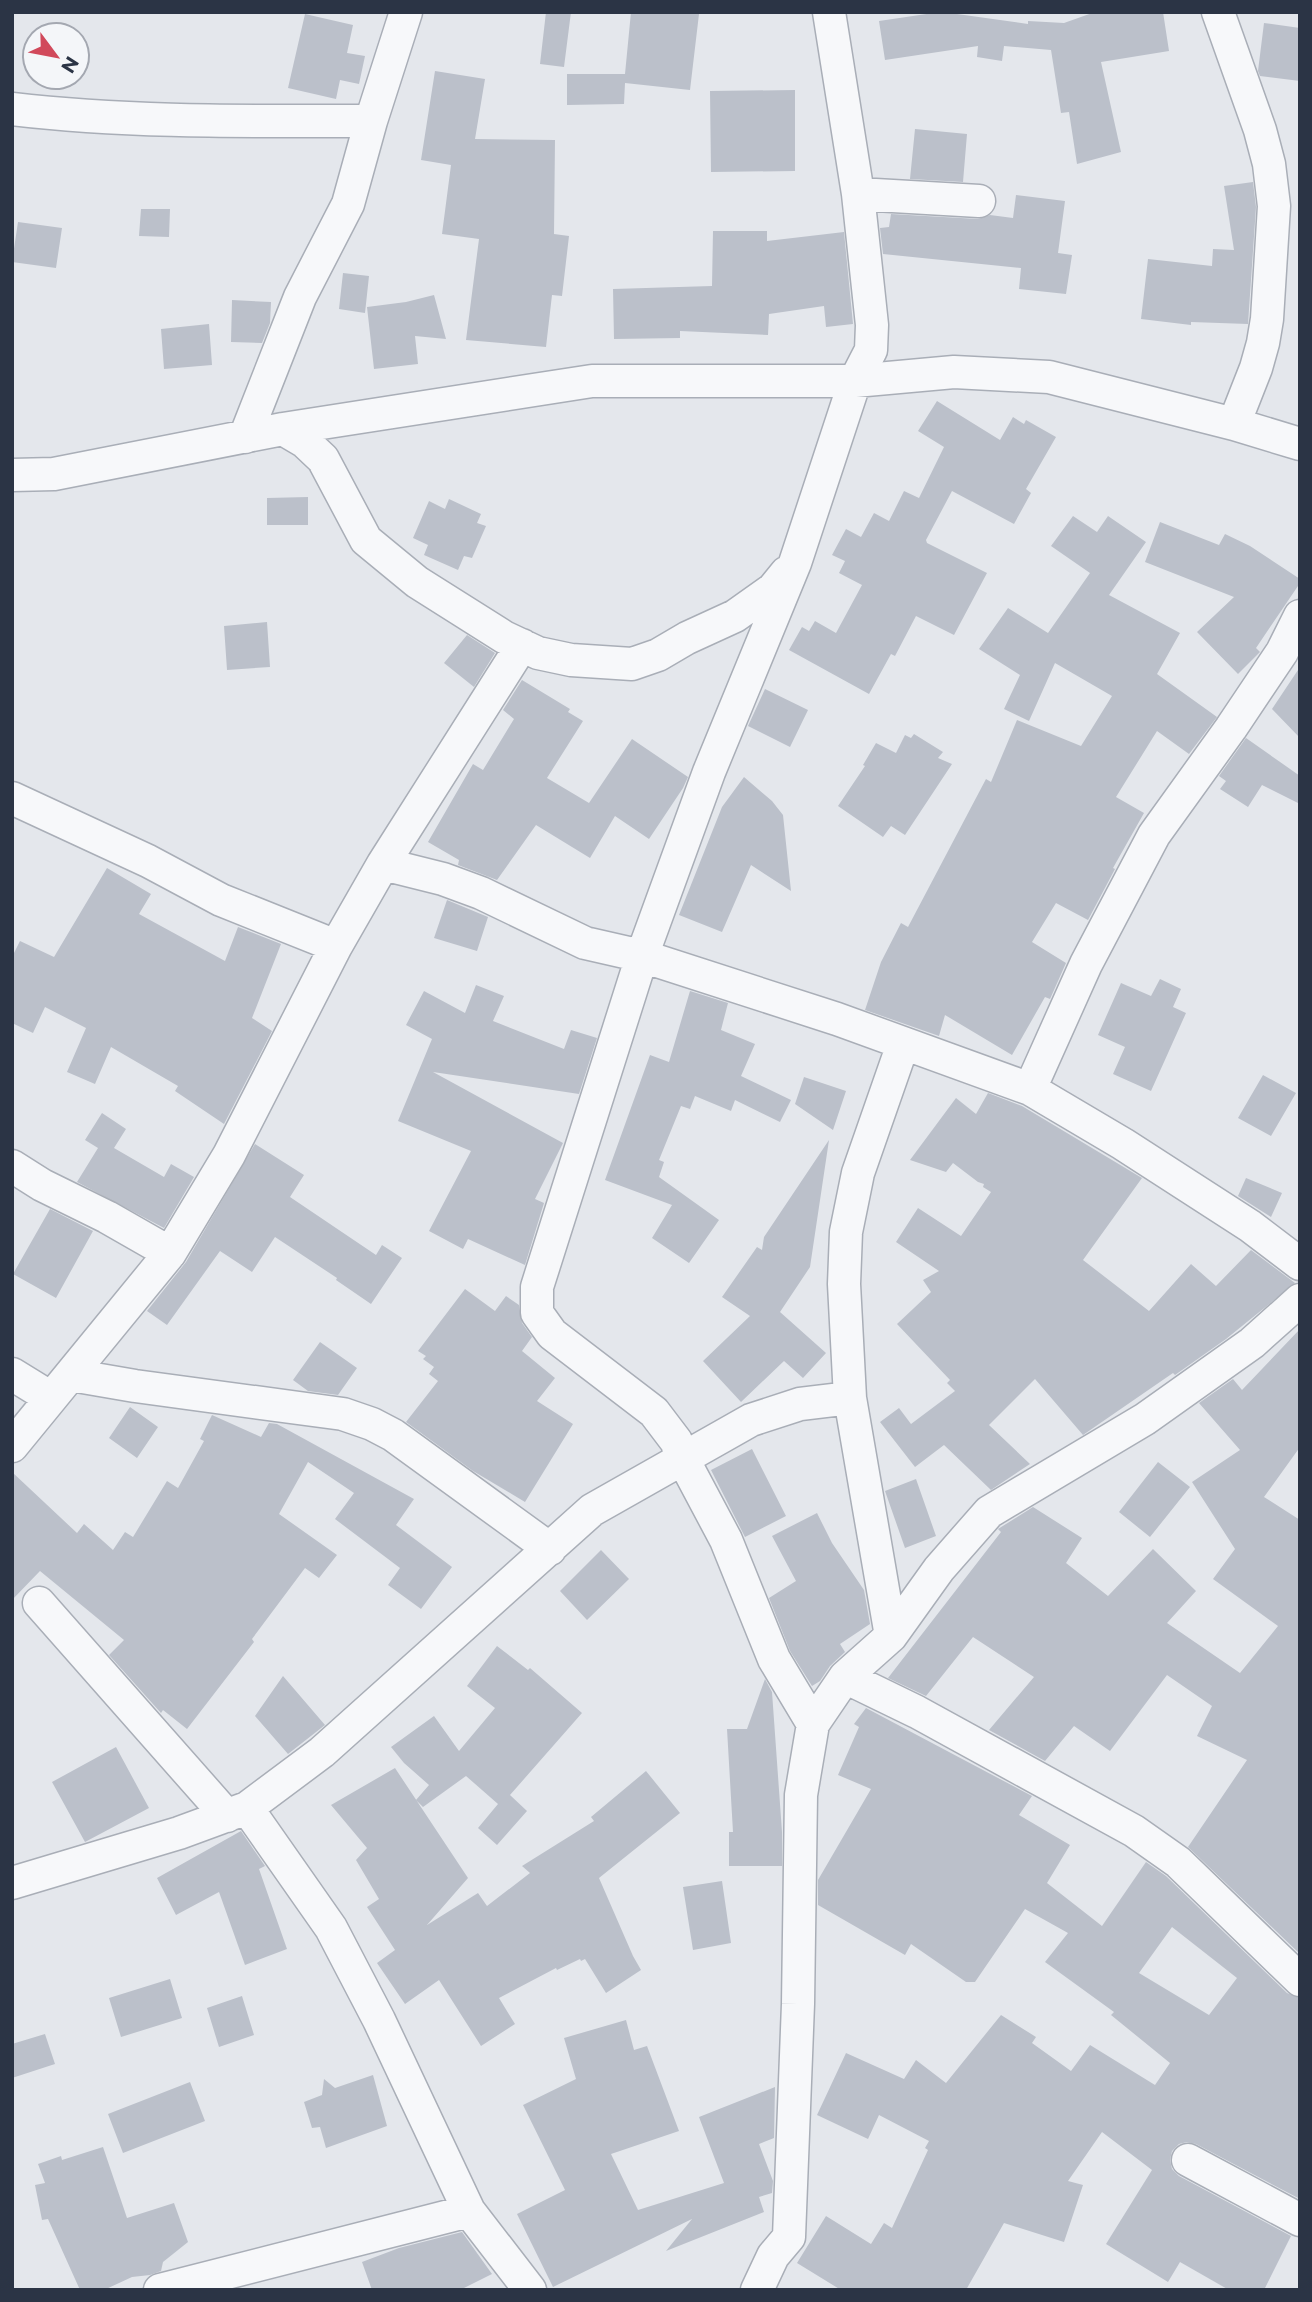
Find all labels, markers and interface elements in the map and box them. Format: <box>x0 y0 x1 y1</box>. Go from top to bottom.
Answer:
north arrow <box>21 21 91 91</box>
text: N <box>56 52 84 77</box>

